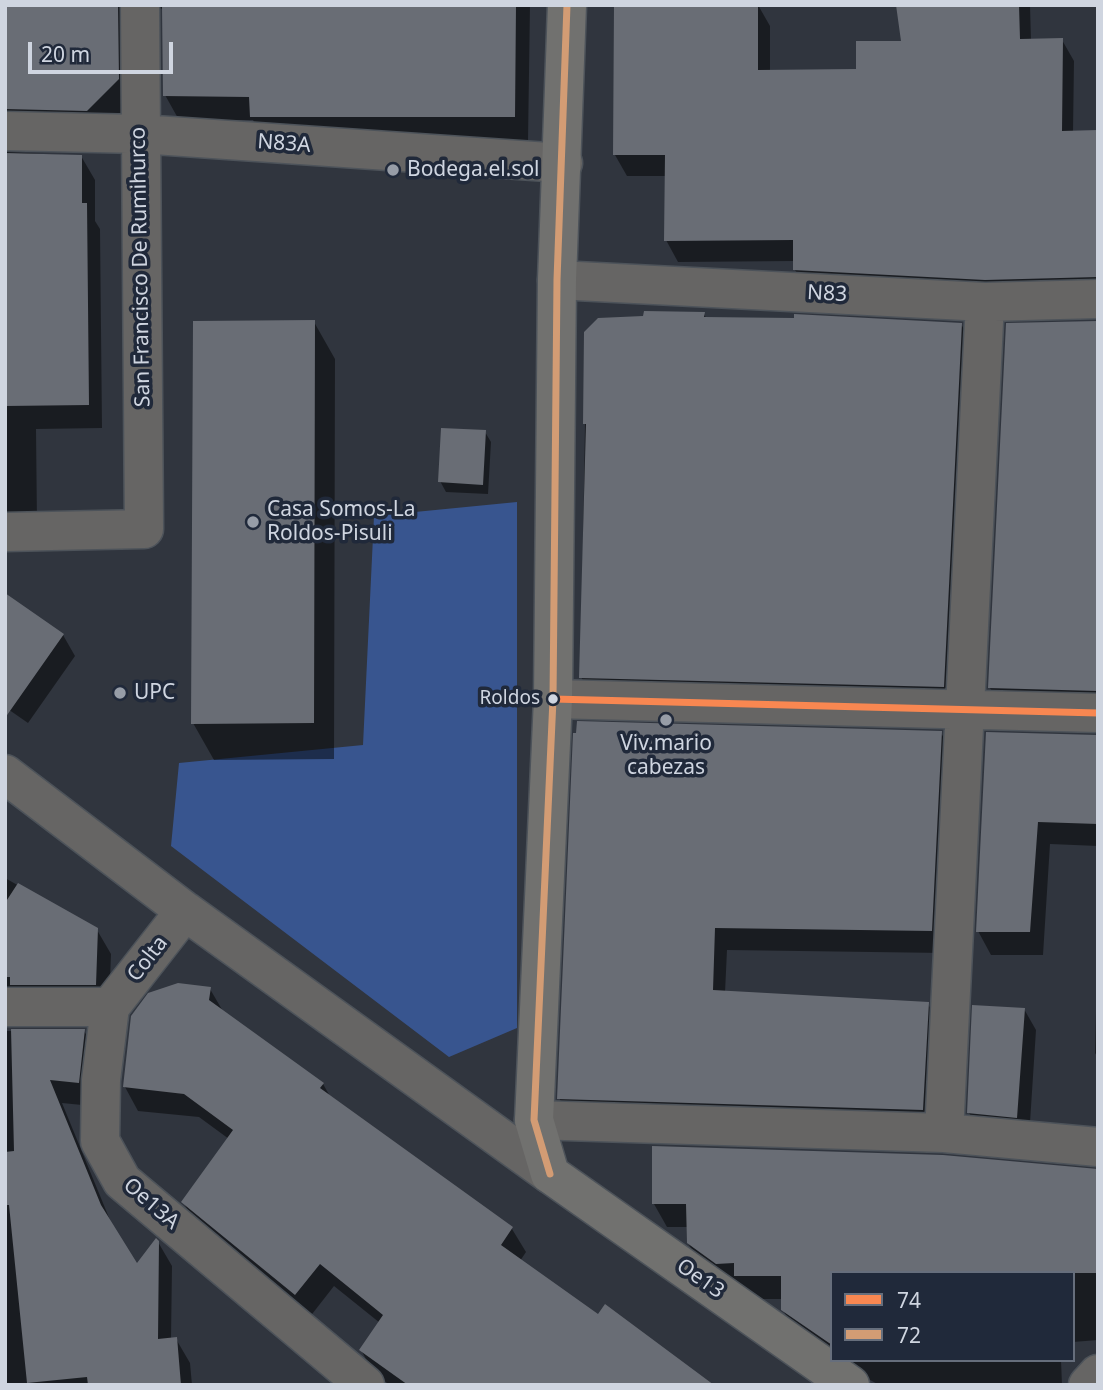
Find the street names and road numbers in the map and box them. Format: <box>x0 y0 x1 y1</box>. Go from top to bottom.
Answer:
street label: San Francisco De Rumihurco <box>126 127 156 407</box>
street label: N83A <box>256 130 312 158</box>
street label: N83 <box>806 280 848 308</box>
street label: Colta <box>122 931 174 987</box>
street label: Oe13A <box>118 1173 184 1235</box>
street label: Oe13 <box>671 1254 729 1304</box>

